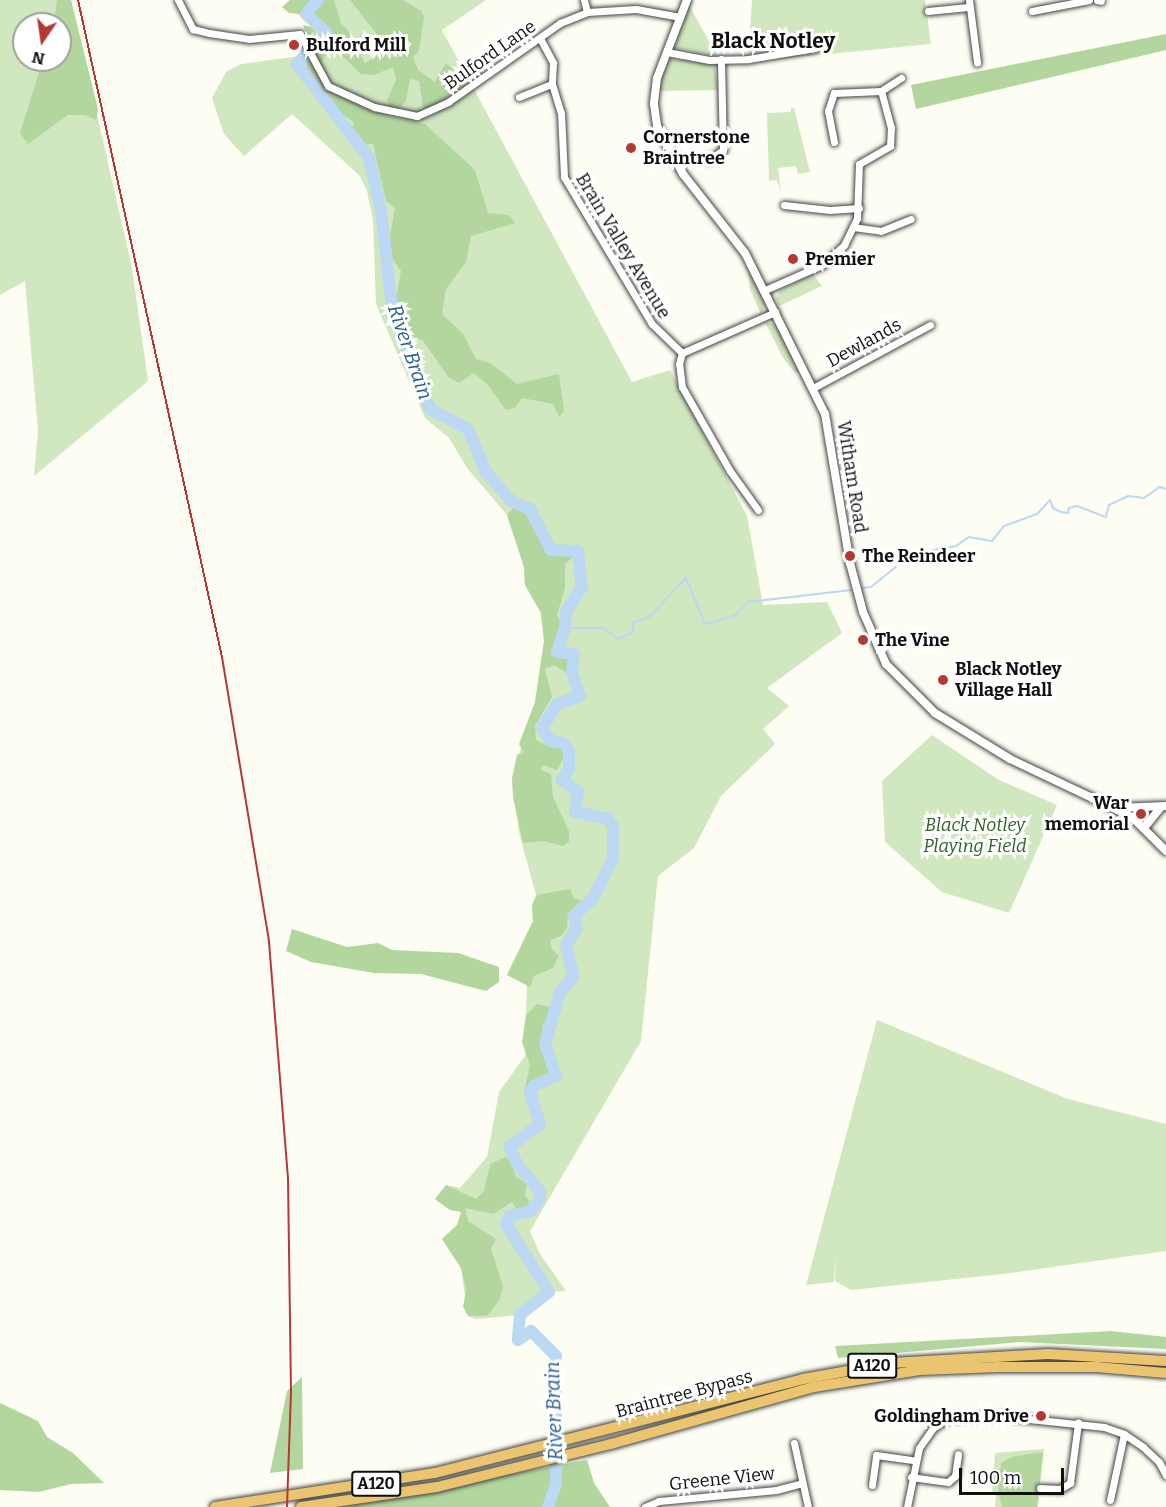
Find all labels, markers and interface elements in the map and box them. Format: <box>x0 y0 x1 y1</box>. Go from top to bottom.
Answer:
north arrow <box>12 12 72 72</box>
street label: Bulford Lane <box>440 16 540 94</box>
district label: Black Notley <box>711 28 835 54</box>
place label: Bulford Mill <box>306 34 406 56</box>
marker: Bulford Mill <box>287 38 301 52</box>
text: N <box>30 47 46 69</box>
place label: Cornerstone Braintree <box>643 127 750 170</box>
marker: Cornerstone Braintree <box>624 141 638 155</box>
street label: Brain Valley Avenue <box>571 169 675 323</box>
place label: Premier <box>805 248 875 270</box>
marker: Premier <box>786 252 800 266</box>
water label: River Brain <box>383 301 437 403</box>
street label: Dewlands <box>823 314 905 372</box>
street label: Witham Road <box>832 419 872 535</box>
place label: The Reindeer <box>862 545 975 567</box>
marker: The Reindeer <box>843 549 857 563</box>
place label: The Vine <box>875 629 950 651</box>
marker: The Vine <box>856 633 870 647</box>
place label: Black Notley Village Hall <box>955 659 1061 702</box>
marker: Black Notley Village Hall <box>936 673 950 687</box>
place label: War memorial <box>1045 793 1129 836</box>
marker: War memorial <box>1134 807 1148 821</box>
park label: Black Notley Playing Field <box>923 815 1027 858</box>
road number: A120 <box>846 1353 898 1379</box>
water label: River Brain <box>540 1361 568 1461</box>
street label: Braintree Bypass <box>613 1365 755 1423</box>
place label: Goldingham Drive <box>874 1405 1029 1427</box>
marker: Goldingham Drive <box>1034 1409 1048 1423</box>
scale bar <box>962 1456 1067 1494</box>
street label: Greene View <box>668 1463 776 1495</box>
text: 100 m <box>970 1467 1021 1489</box>
road number: A120 <box>350 1471 401 1497</box>

